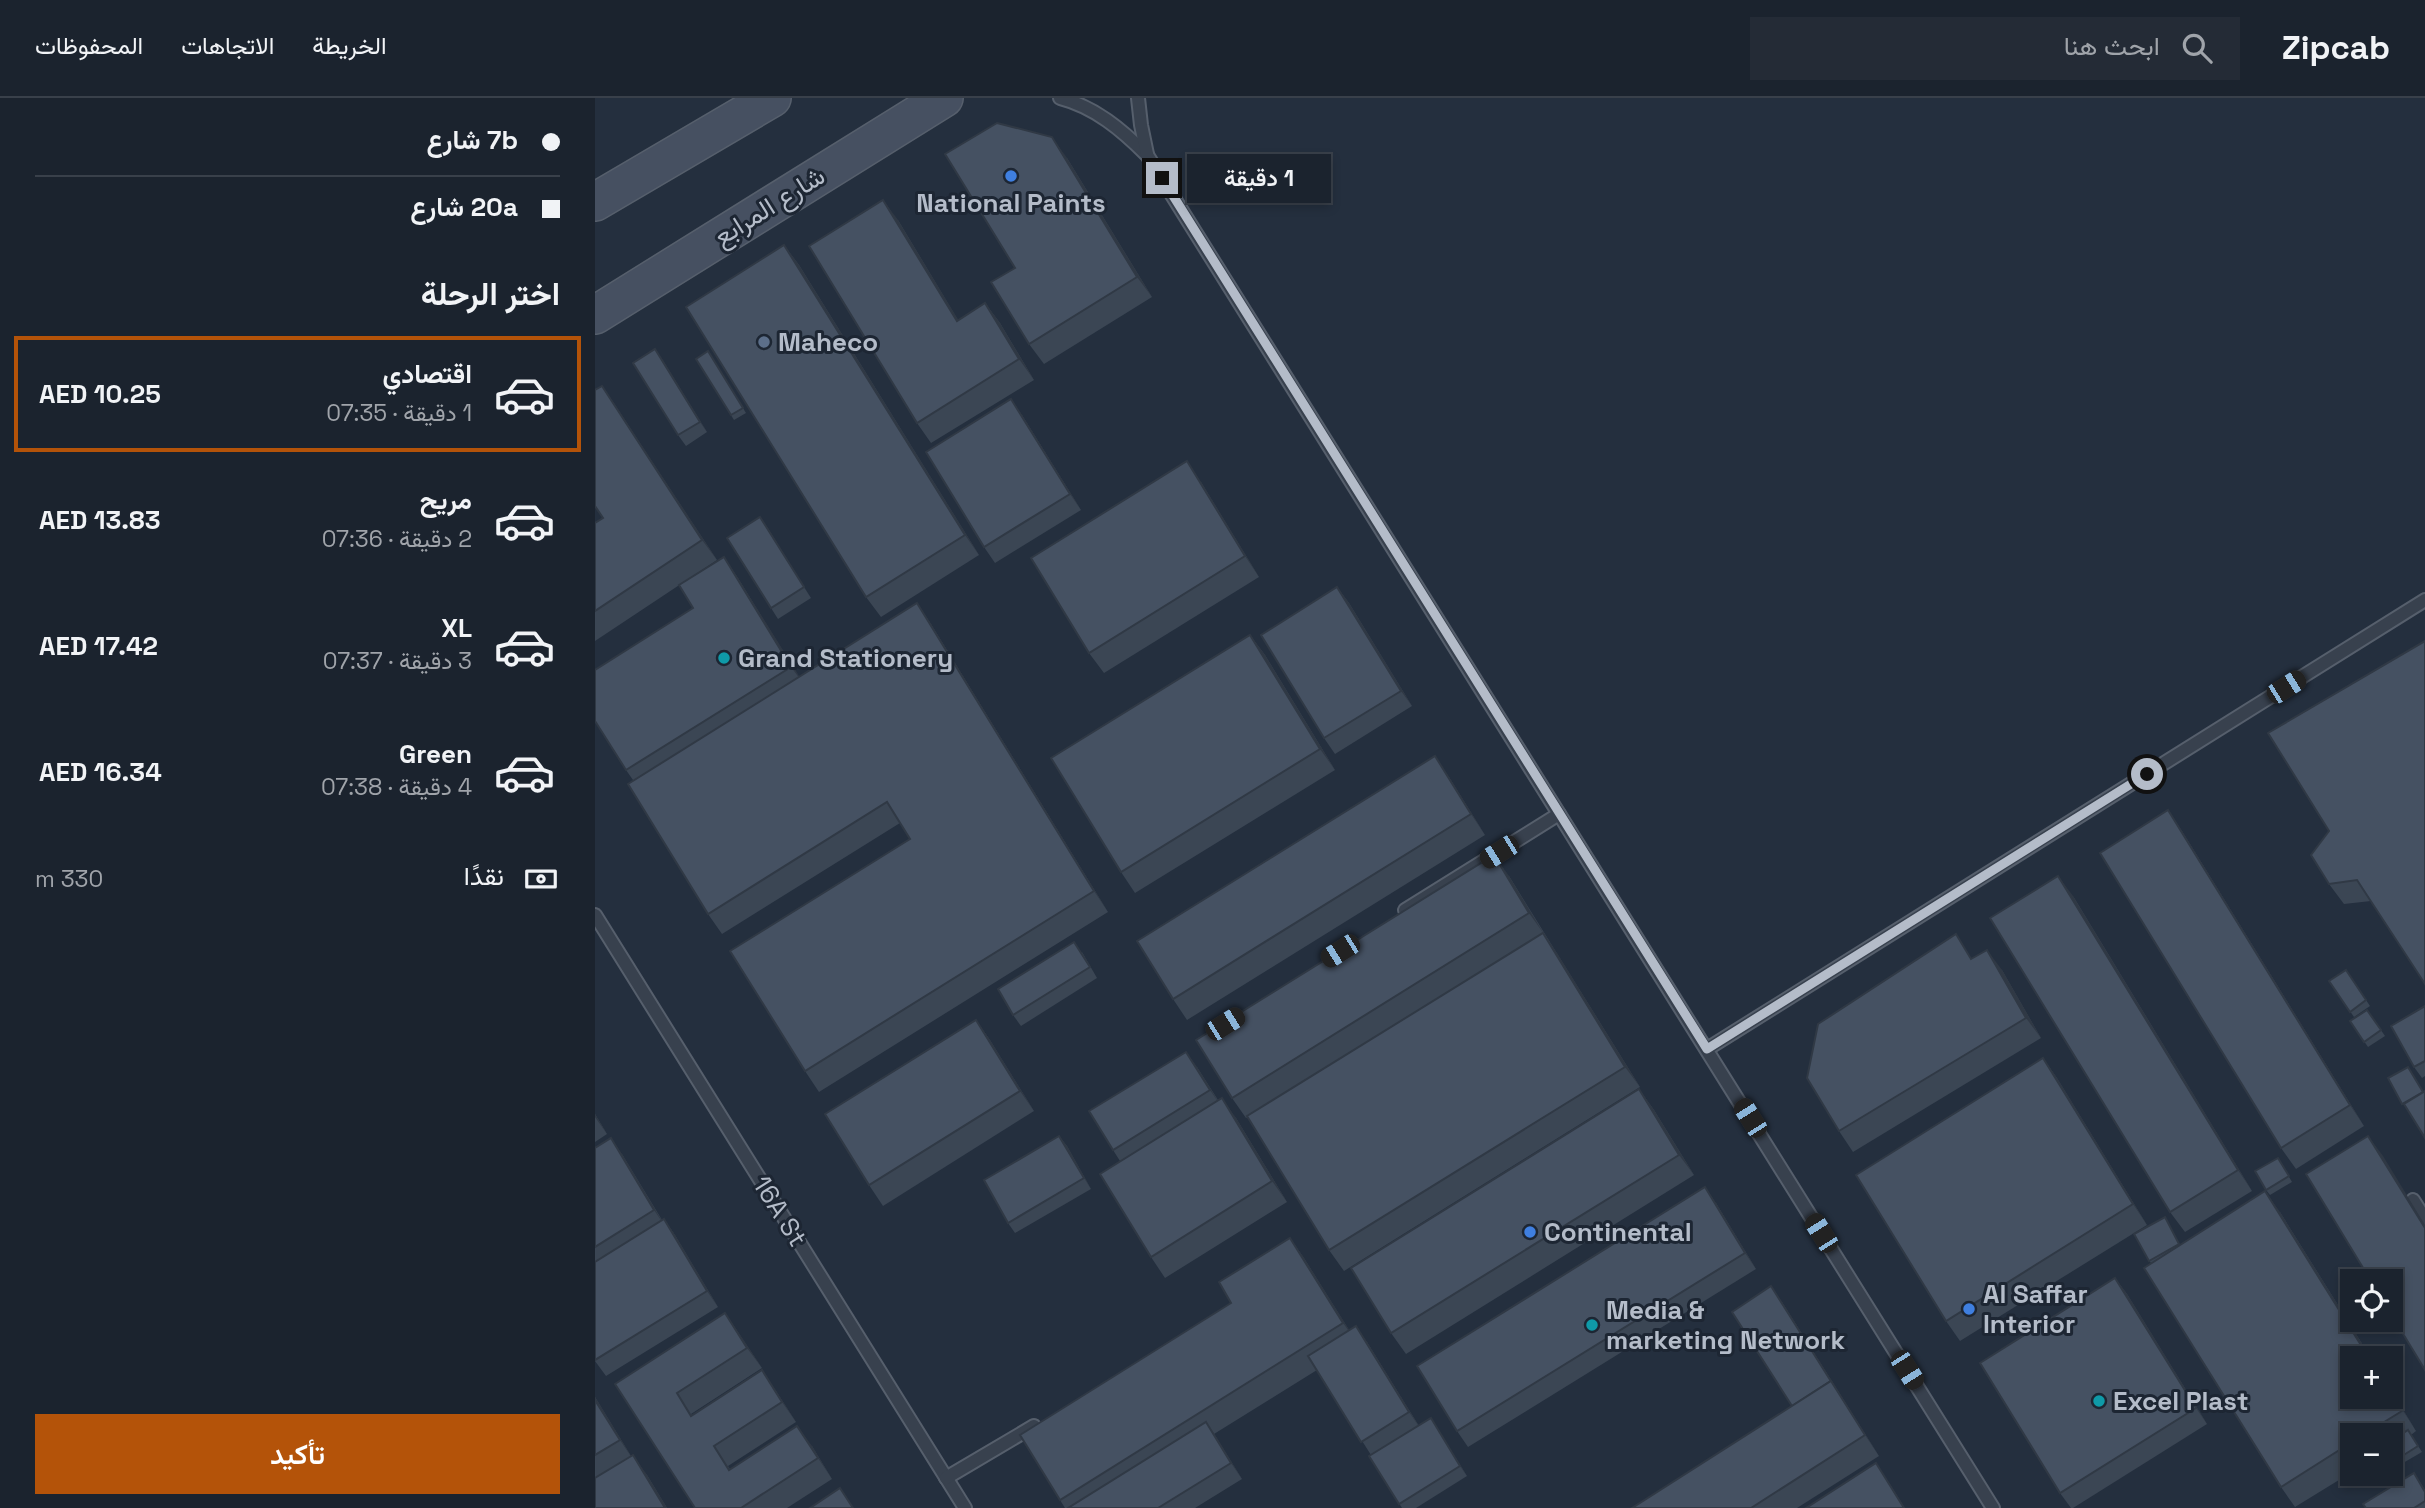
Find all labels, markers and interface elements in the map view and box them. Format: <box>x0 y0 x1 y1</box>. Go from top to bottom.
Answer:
search box <box>1750 17 2240 80</box>
text: Zipcab <box>2282 27 2390 69</box>
text: ابحث هنا <box>2064 29 2160 63</box>
icon: search <box>2178 29 2216 67</box>
text: المحفوظات <box>35 30 143 61</box>
text: الاتجاهات <box>181 30 274 61</box>
text: الخريطة <box>312 30 387 61</box>
text: 7b شارع <box>426 123 518 157</box>
callout: 1 دقيقة <box>1187 154 1330 202</box>
street label: شارع المرابع <box>707 158 832 254</box>
route end <box>1146 162 1178 194</box>
text: 1 دقيقة <box>1224 163 1294 193</box>
marker: National Paints <box>1003 168 1019 184</box>
place label: National Paints <box>916 186 1106 220</box>
text: 20a شارع <box>410 190 518 224</box>
text: اختر الرحلة <box>421 274 560 314</box>
place label: Maheco <box>778 325 878 359</box>
marker: Maheco <box>756 334 772 350</box>
text: اقتصادي <box>383 357 472 391</box>
icon: car <box>493 363 556 426</box>
text: AED 10.25 <box>39 377 161 411</box>
text: 1 دقيقة · 07:35 <box>326 398 472 428</box>
text: مريح <box>420 483 472 517</box>
icon: car <box>493 489 556 552</box>
text: AED 13.83 <box>39 503 161 537</box>
text: 2 دقيقة · 07:36 <box>322 524 472 554</box>
text: XL <box>441 611 472 645</box>
icon: car <box>493 615 556 678</box>
text: AED 17.42 <box>39 629 158 663</box>
place label: Grand Stationery <box>738 641 953 675</box>
text: 3 دقيقة · 07:37 <box>323 646 472 676</box>
marker: Grand Stationery <box>716 650 732 666</box>
car <box>2263 667 2310 707</box>
text: Green <box>399 737 472 771</box>
icon: car <box>493 741 556 804</box>
text: AED 16.34 <box>39 755 162 789</box>
route start <box>2131 758 2163 790</box>
text: 4 دقيقة · 07:38 <box>321 772 472 802</box>
car <box>1476 832 1523 872</box>
text: نقدًا <box>464 859 504 893</box>
icon: cash <box>522 860 560 898</box>
text: 330 m <box>35 864 103 894</box>
car <box>1317 931 1364 971</box>
car <box>1202 1004 1249 1044</box>
car <box>1730 1095 1771 1141</box>
street label: 16A St <box>745 1169 815 1253</box>
car <box>1801 1210 1842 1256</box>
place label: Continental <box>1544 1215 1692 1249</box>
marker: Continental <box>1522 1224 1538 1240</box>
map controls <box>2340 1269 2403 1486</box>
button: locate <box>2340 1269 2403 1332</box>
place label: Al Saffar Interior <box>1983 1277 2088 1341</box>
place label: Media & marketing Network <box>1606 1293 1845 1357</box>
marker: Al Saffar Interior <box>1961 1301 1977 1317</box>
marker: Media & marketing Network <box>1584 1317 1600 1333</box>
button: + <box>2340 1346 2403 1409</box>
car <box>1887 1347 1928 1393</box>
place label: Excel Plast <box>2113 1384 2249 1418</box>
marker: Excel Plast <box>2091 1393 2107 1409</box>
button: تأكيد <box>35 1414 560 1494</box>
button: − <box>2340 1423 2403 1486</box>

